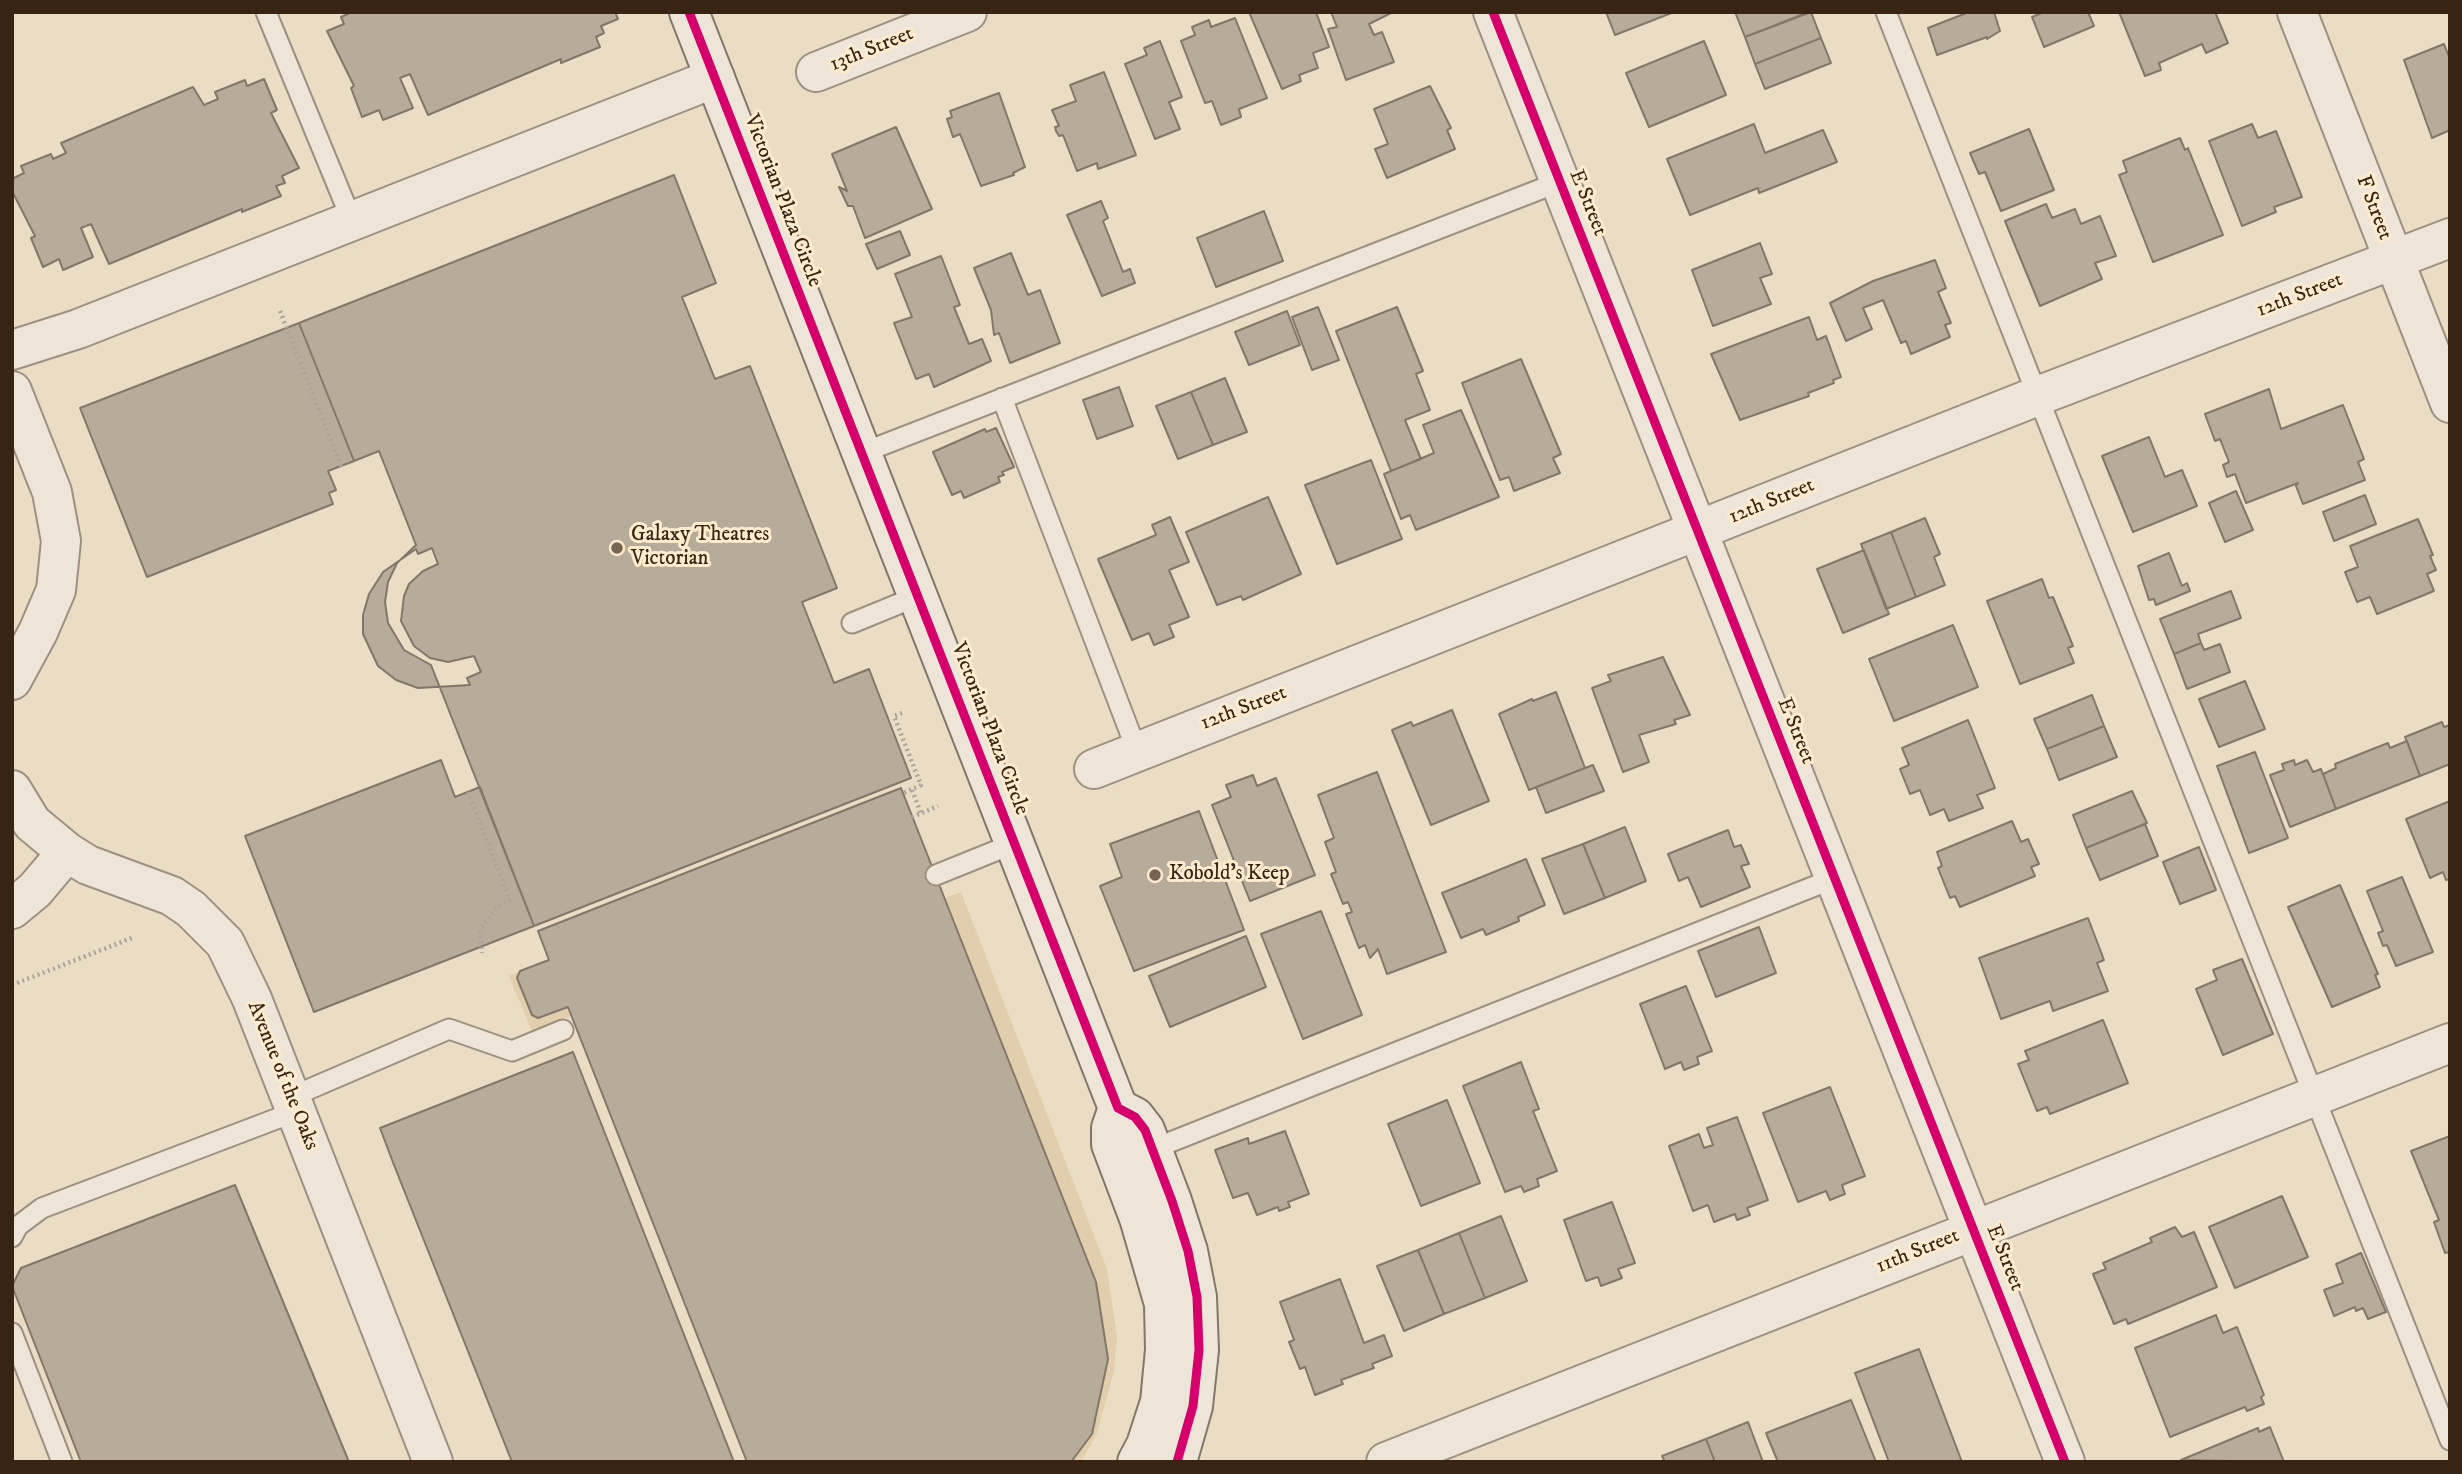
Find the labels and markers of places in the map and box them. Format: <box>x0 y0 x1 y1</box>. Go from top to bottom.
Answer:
place label: Galaxy Theatres Victorian <box>631 523 769 573</box>
marker: Galaxy Theatres Victorian <box>609 540 625 556</box>
place label: Kobold's Keep <box>1169 862 1290 888</box>
marker: Kobold's Keep <box>1147 867 1163 883</box>

